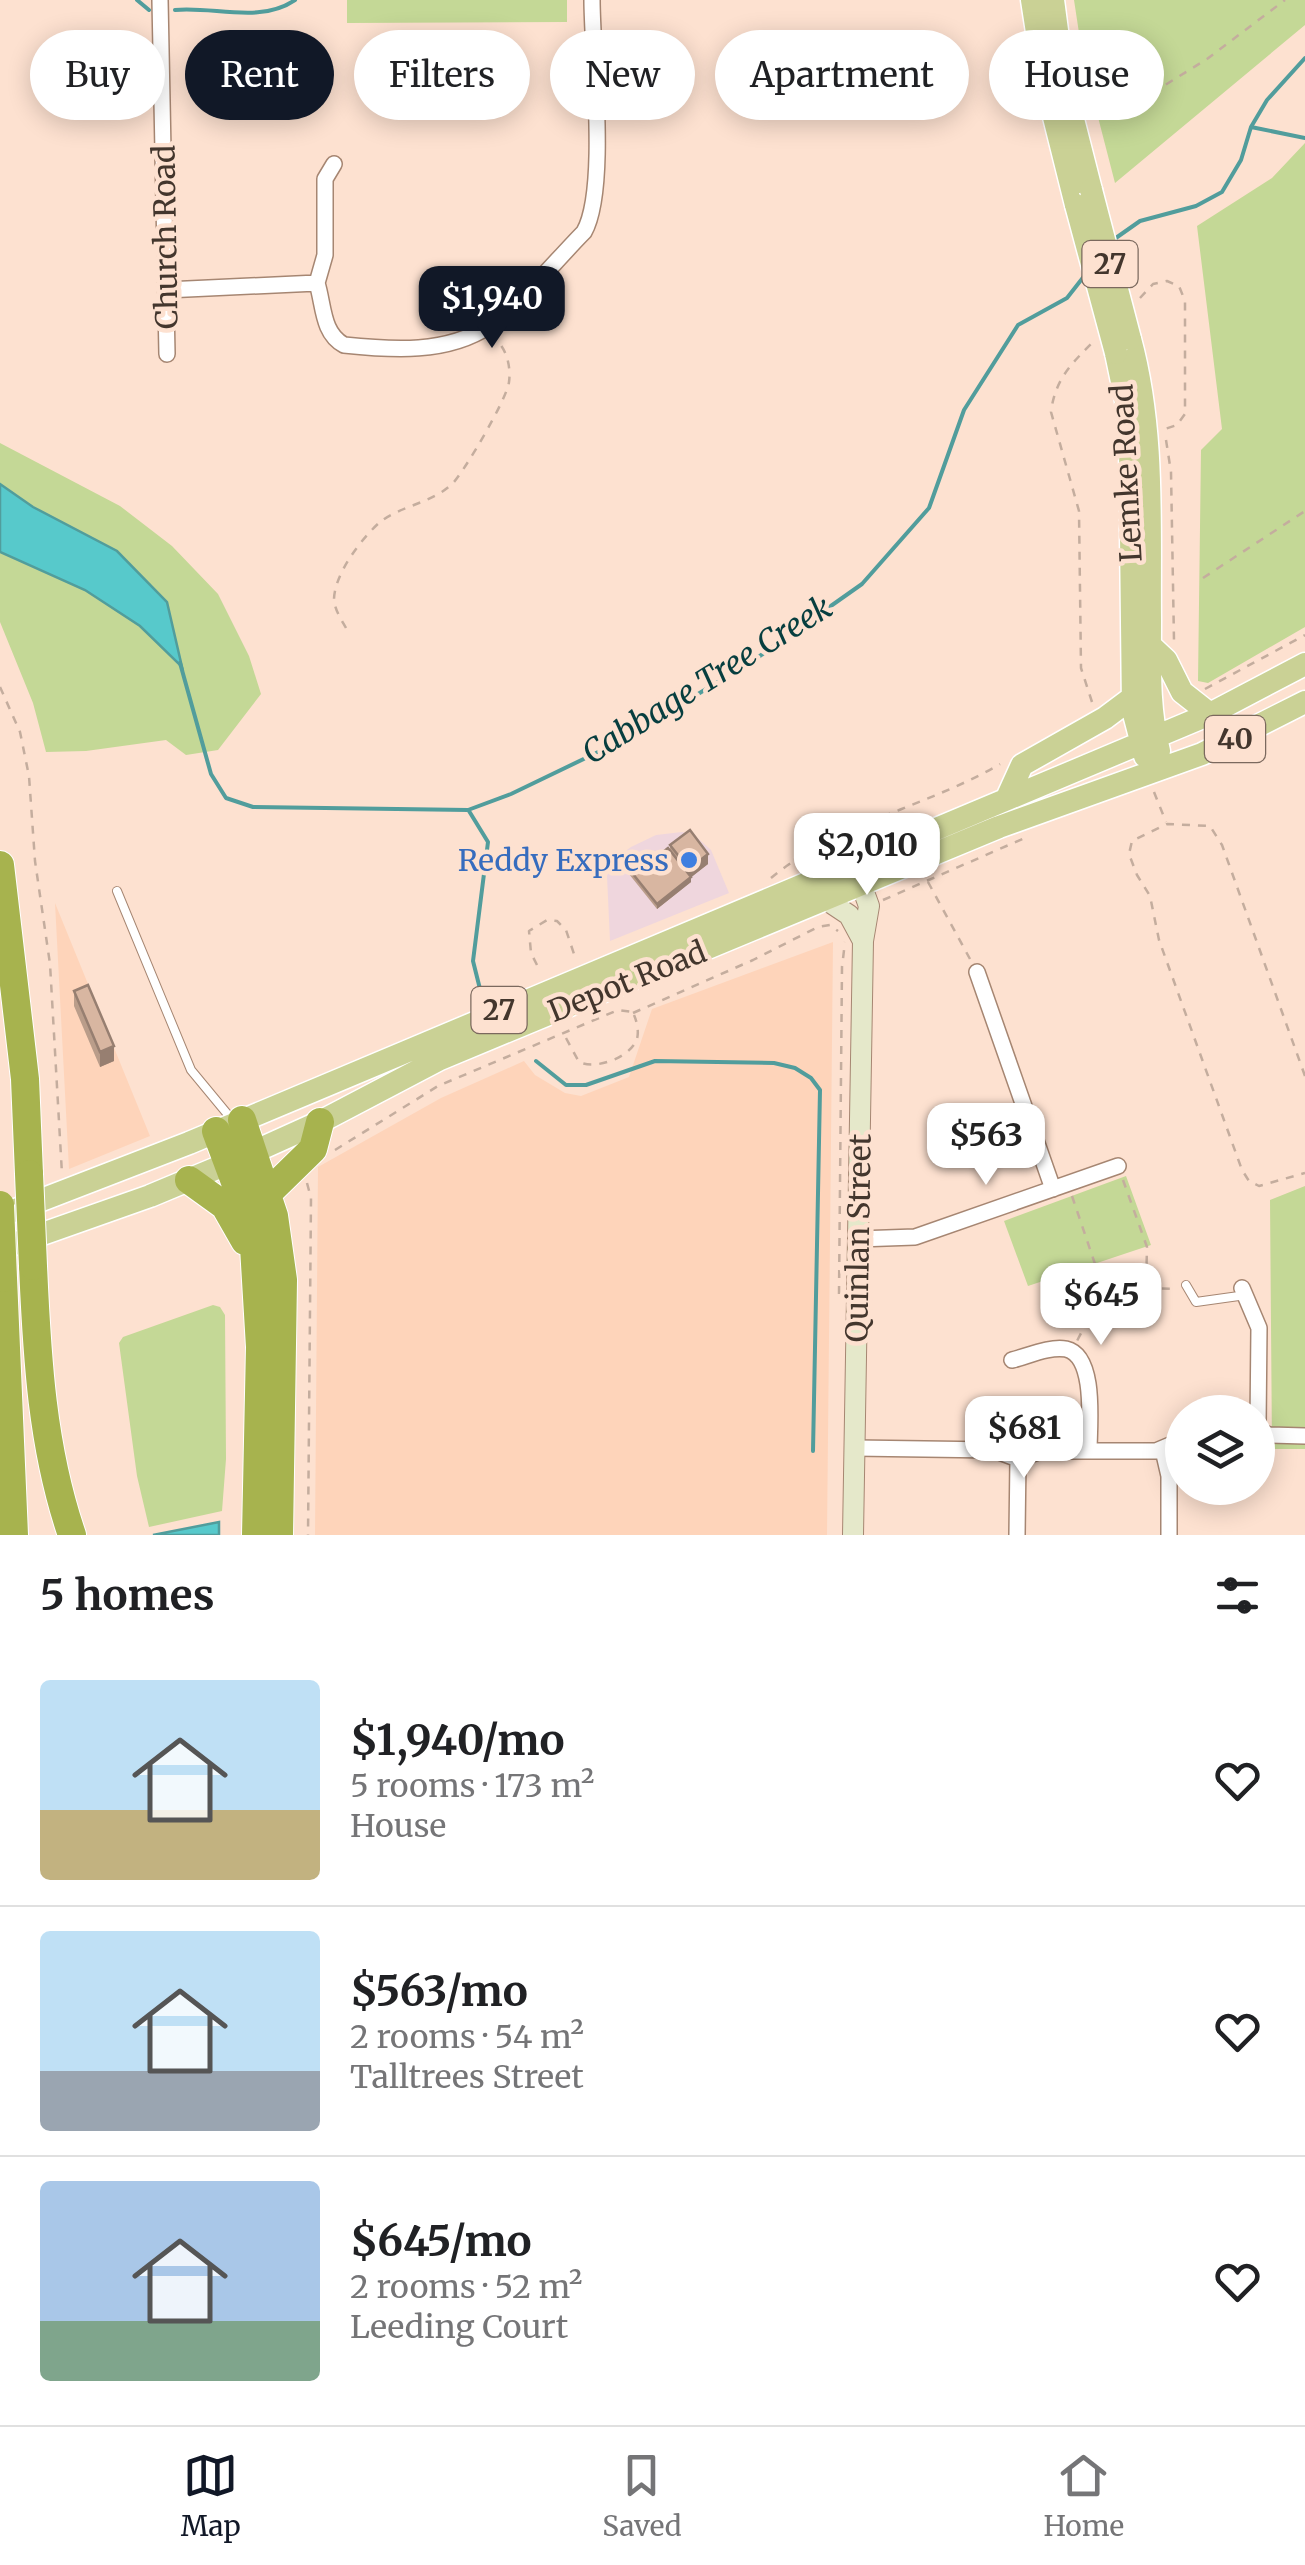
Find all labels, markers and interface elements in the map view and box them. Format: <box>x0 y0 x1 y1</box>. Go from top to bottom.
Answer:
chip: Buy <box>30 30 165 120</box>
chip: Rent <box>185 30 334 120</box>
chip: Filters <box>354 30 530 120</box>
chip: New <box>550 30 695 120</box>
chip: Apartment <box>715 30 969 120</box>
chip: House <box>989 30 1164 120</box>
street label: Church Road <box>144 144 186 330</box>
road number: 27 <box>1082 241 1138 287</box>
pin: $1,940 <box>411 266 573 351</box>
text: $1,940 <box>441 278 543 318</box>
street label: Lemke Road <box>1102 383 1150 563</box>
water label: Cabbage Tree Creek <box>575 587 840 773</box>
road number: 40 <box>1205 716 1265 762</box>
pin: $2,010 <box>786 813 948 898</box>
text: $2,010 <box>816 825 918 865</box>
place label: Reddy Express <box>458 841 669 879</box>
marker: Reddy Express <box>678 849 700 871</box>
street label: Depot Road <box>542 932 712 1030</box>
road number: 27 <box>472 987 526 1033</box>
pin: $563 <box>927 1103 1045 1188</box>
text: $563 <box>949 1115 1023 1155</box>
street label: Quinlan Street <box>837 1133 879 1343</box>
pin: $645 <box>1042 1263 1160 1348</box>
text: $645 <box>1062 1275 1140 1315</box>
map controls <box>1165 1395 1275 1505</box>
button: layers <box>1165 1395 1275 1505</box>
pin: $681 <box>965 1396 1083 1481</box>
text: $681 <box>987 1408 1061 1448</box>
icon: filters <box>1210 1568 1265 1623</box>
text: 5 homes <box>40 1569 214 1621</box>
text: $1,940/mo <box>350 1714 565 1766</box>
icon: home <box>120 1720 240 1840</box>
icon: heart <box>1210 1753 1265 1808</box>
text: 5 rooms · 173 m² <box>350 1766 594 1806</box>
text: House <box>350 1806 446 1846</box>
text: $563/mo <box>350 1965 528 2017</box>
icon: home <box>120 1971 240 2091</box>
icon: heart <box>1210 2004 1265 2059</box>
text: 2 rooms · 54 m² <box>350 2017 584 2057</box>
text: Talltrees Street <box>350 2057 584 2097</box>
text: $645/mo <box>350 2215 532 2267</box>
icon: home <box>120 2221 240 2341</box>
icon: heart <box>1210 2254 1265 2309</box>
text: 2 rooms · 52 m² <box>350 2267 582 2307</box>
text: Leeding Court <box>350 2307 568 2347</box>
tab: Map <box>181 2448 241 2544</box>
tab: Saved <box>602 2448 682 2544</box>
tab: Home <box>1043 2448 1124 2544</box>

